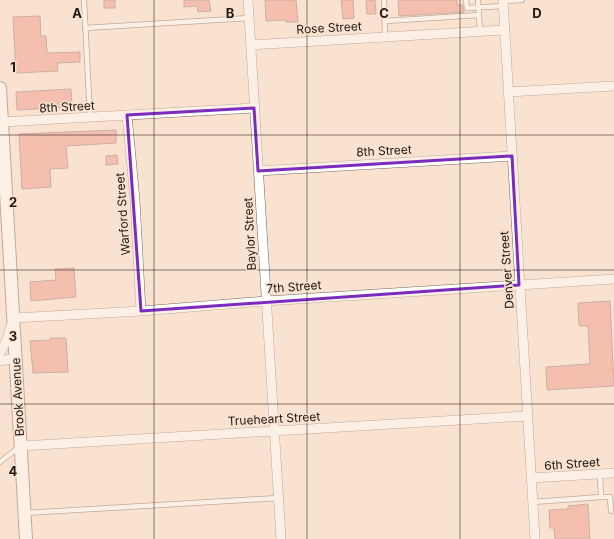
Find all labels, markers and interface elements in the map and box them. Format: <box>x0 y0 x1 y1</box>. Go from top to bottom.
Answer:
text: A <box>72 5 82 21</box>
text: B <box>226 5 235 21</box>
text: C <box>379 5 389 21</box>
text: D <box>532 5 542 21</box>
street label: Rose Street <box>296 18 362 37</box>
text: 1 <box>10 59 16 75</box>
street label: 8th Street <box>39 98 95 115</box>
street label: 8th Street <box>356 142 412 159</box>
street label: Warford Street <box>112 172 133 256</box>
text: 2 <box>9 194 17 210</box>
street label: Baylor Street <box>240 197 259 271</box>
street label: Denver Street <box>496 231 517 309</box>
street label: 7th Street <box>266 277 322 296</box>
text: 3 <box>9 328 17 344</box>
street label: Brook Avenue <box>8 357 27 437</box>
street label: Trueheart Street <box>227 409 321 428</box>
street label: 6th Street <box>544 454 600 473</box>
text: 4 <box>9 463 18 479</box>

